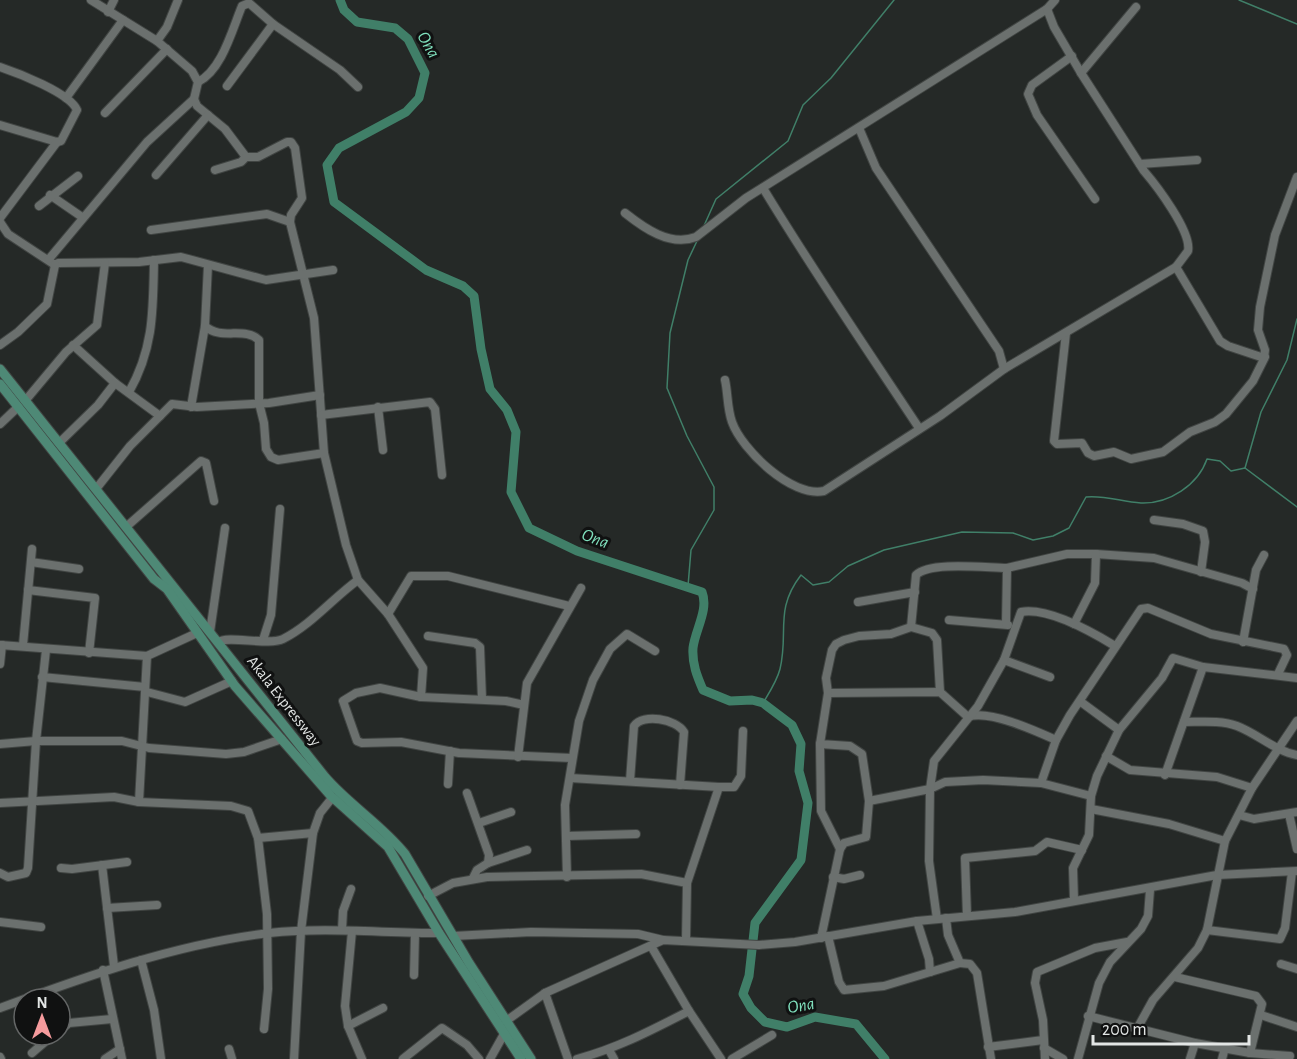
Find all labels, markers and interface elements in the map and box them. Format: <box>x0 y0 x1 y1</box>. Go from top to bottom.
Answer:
water label: Ona <box>413 29 443 61</box>
water label: Ona <box>579 526 611 552</box>
street label: Akala Expressway <box>243 653 324 750</box>
north arrow <box>12 987 72 1047</box>
text: N <box>36 995 48 1011</box>
water label: Ona <box>786 995 816 1017</box>
scale bar <box>1093 1008 1249 1046</box>
text: 200 m <box>1102 1021 1147 1039</box>

